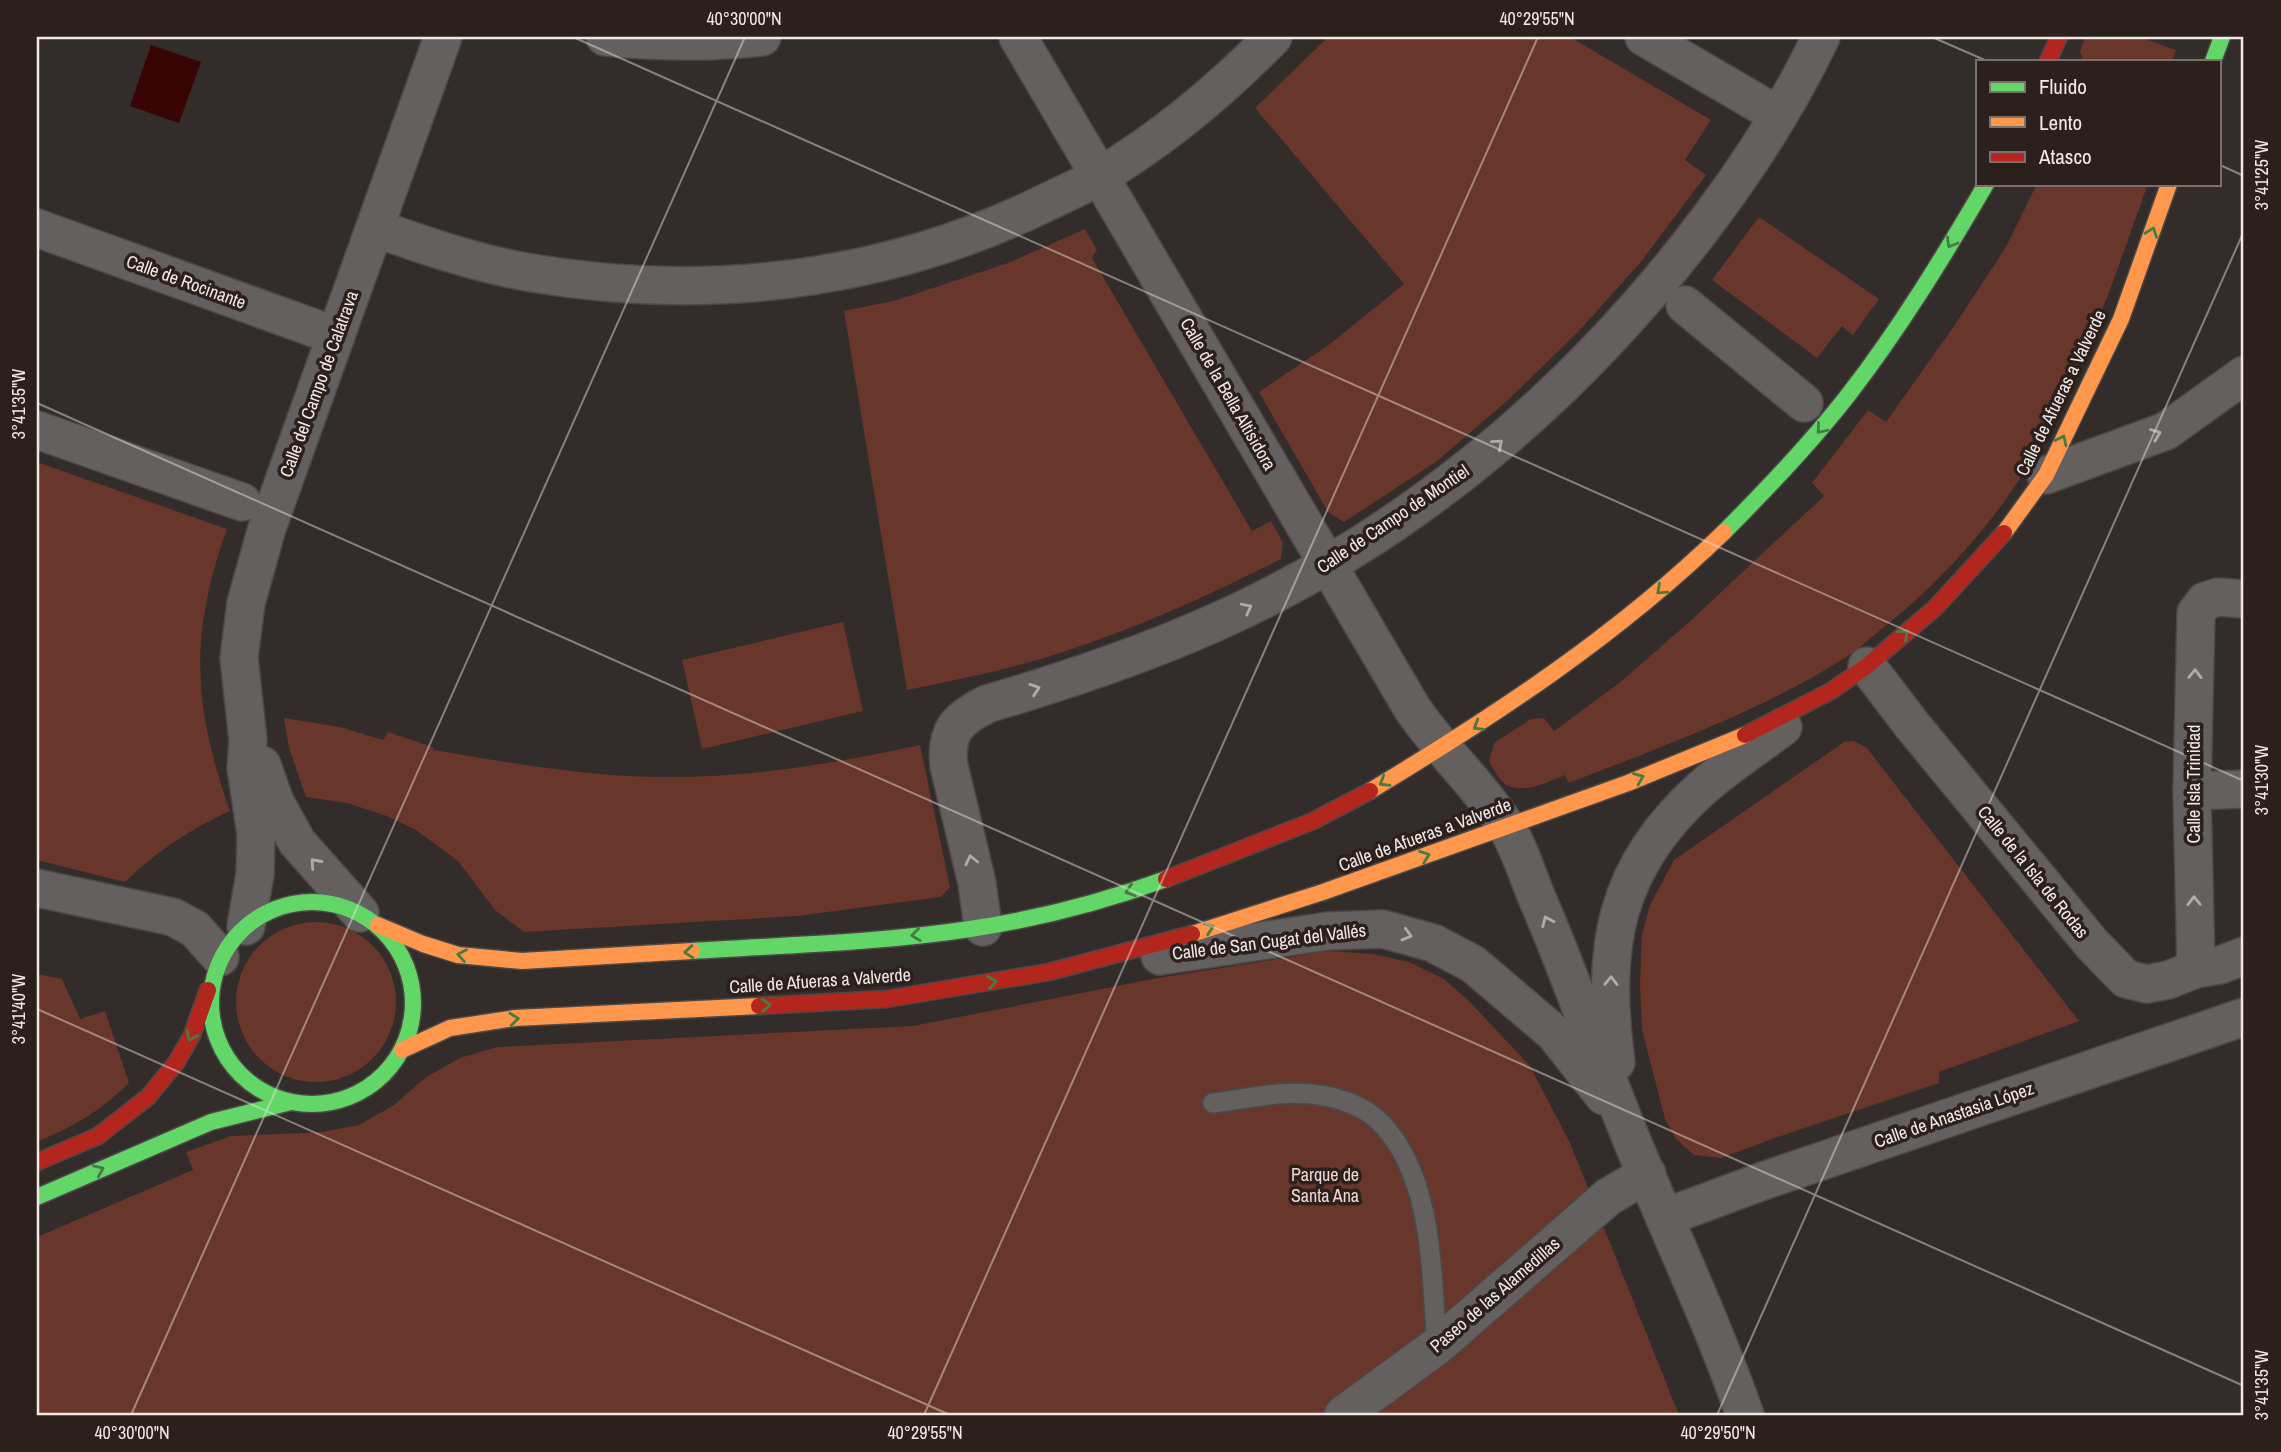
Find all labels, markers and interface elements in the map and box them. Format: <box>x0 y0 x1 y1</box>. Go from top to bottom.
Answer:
text: 40°30'00"N <box>706 6 782 31</box>
text: 40°29'55"N <box>1499 6 1575 31</box>
legend <box>1976 60 2222 186</box>
text: Fluido <box>2039 72 2087 101</box>
text: Lento <box>2039 108 2082 137</box>
text: 3°41'25"W <box>2249 140 2274 210</box>
text: Atasco <box>2038 142 2092 171</box>
one-way arrow <box>2144 226 2158 238</box>
one-way arrow <box>1947 235 1960 248</box>
street label: Calle de Rocinante <box>123 248 249 315</box>
street label: Calle del Campo de Calatrava <box>273 287 364 481</box>
street label: Calle de Afueras a Valverde <box>2009 306 2112 480</box>
street label: Calle de la Bella Altisidora <box>1175 313 1282 475</box>
text: 3°41'35"W <box>6 369 31 439</box>
one-way arrow <box>1816 421 1829 433</box>
one-way arrow <box>2149 429 2161 443</box>
one-way arrow <box>2054 435 2068 447</box>
one-way arrow <box>1490 440 1503 452</box>
street label: Calle de Campo de Montiel <box>1312 458 1474 579</box>
one-way arrow <box>1656 582 1669 594</box>
one-way arrow <box>1240 602 1252 616</box>
one-way arrow <box>1896 630 1909 642</box>
one-way arrow <box>2187 668 2203 678</box>
one-way arrow <box>1029 683 1041 698</box>
one-way arrow <box>1473 717 1486 730</box>
street label: Calle Isla Trinidad <box>2181 725 2206 843</box>
text: 3°41'30"W <box>2249 745 2274 815</box>
one-way arrow <box>1632 773 1644 787</box>
one-way arrow <box>1378 774 1391 787</box>
street label: Calle de Afueras a Valverde <box>1335 792 1515 877</box>
street label: Calle de la Isla de Rodas <box>1972 800 2095 943</box>
one-way arrow <box>1418 850 1430 864</box>
one-way arrow <box>965 854 979 866</box>
one-way arrow <box>310 858 323 871</box>
one-way arrow <box>1125 883 1137 898</box>
one-way arrow <box>2187 895 2202 906</box>
one-way arrow <box>1541 915 1555 928</box>
street label: Calle de San Cugat del Vallés <box>1171 917 1367 966</box>
one-way arrow <box>1203 922 1215 937</box>
one-way arrow <box>1401 927 1413 942</box>
one-way arrow <box>910 928 922 943</box>
one-way arrow <box>683 944 694 959</box>
one-way arrow <box>456 948 468 963</box>
street label: Calle de Afueras a Valverde <box>728 962 912 999</box>
text: 3°41'40"W <box>6 974 31 1044</box>
one-way arrow <box>986 975 998 990</box>
one-way arrow <box>1603 975 1618 986</box>
one-way arrow <box>760 998 771 1013</box>
one-way arrow <box>509 1012 520 1027</box>
one-way arrow <box>185 1029 199 1041</box>
street label: Calle de Anastasia López <box>1871 1075 2037 1154</box>
park label: Parque de Santa Ana <box>1291 1162 1359 1208</box>
one-way arrow <box>92 1164 104 1178</box>
street label: Paseo de las Alamedillas <box>1424 1231 1565 1358</box>
text: 3°41'35"W <box>2249 1350 2274 1420</box>
text: 40°30'00"N <box>94 1420 170 1445</box>
text: 40°29'55"N <box>887 1420 963 1445</box>
text: 40°29'50"N <box>1680 1420 1756 1445</box>

